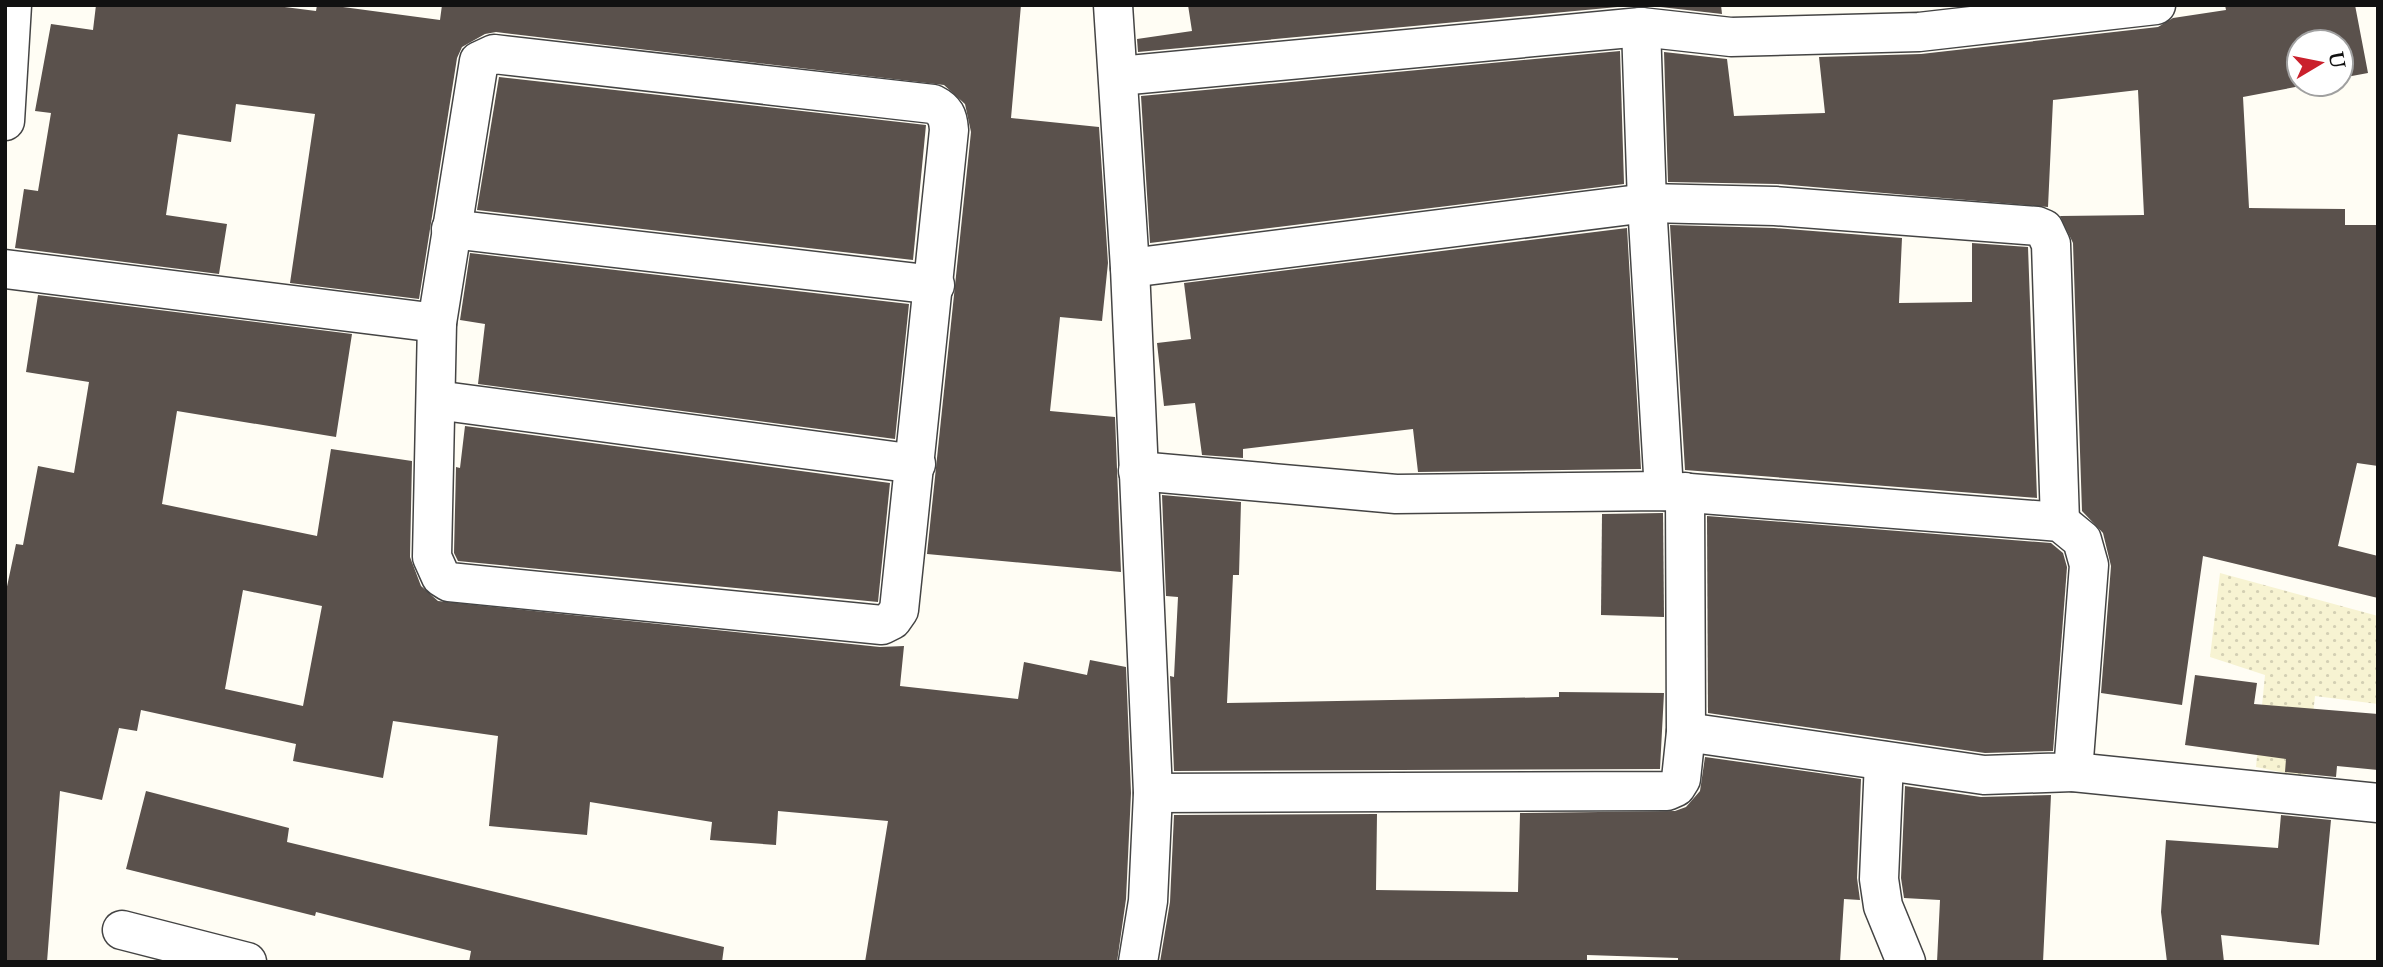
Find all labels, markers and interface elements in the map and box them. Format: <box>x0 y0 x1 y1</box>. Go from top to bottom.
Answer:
north arrow <box>2285 28 2355 98</box>
text: U <box>2323 50 2349 71</box>

